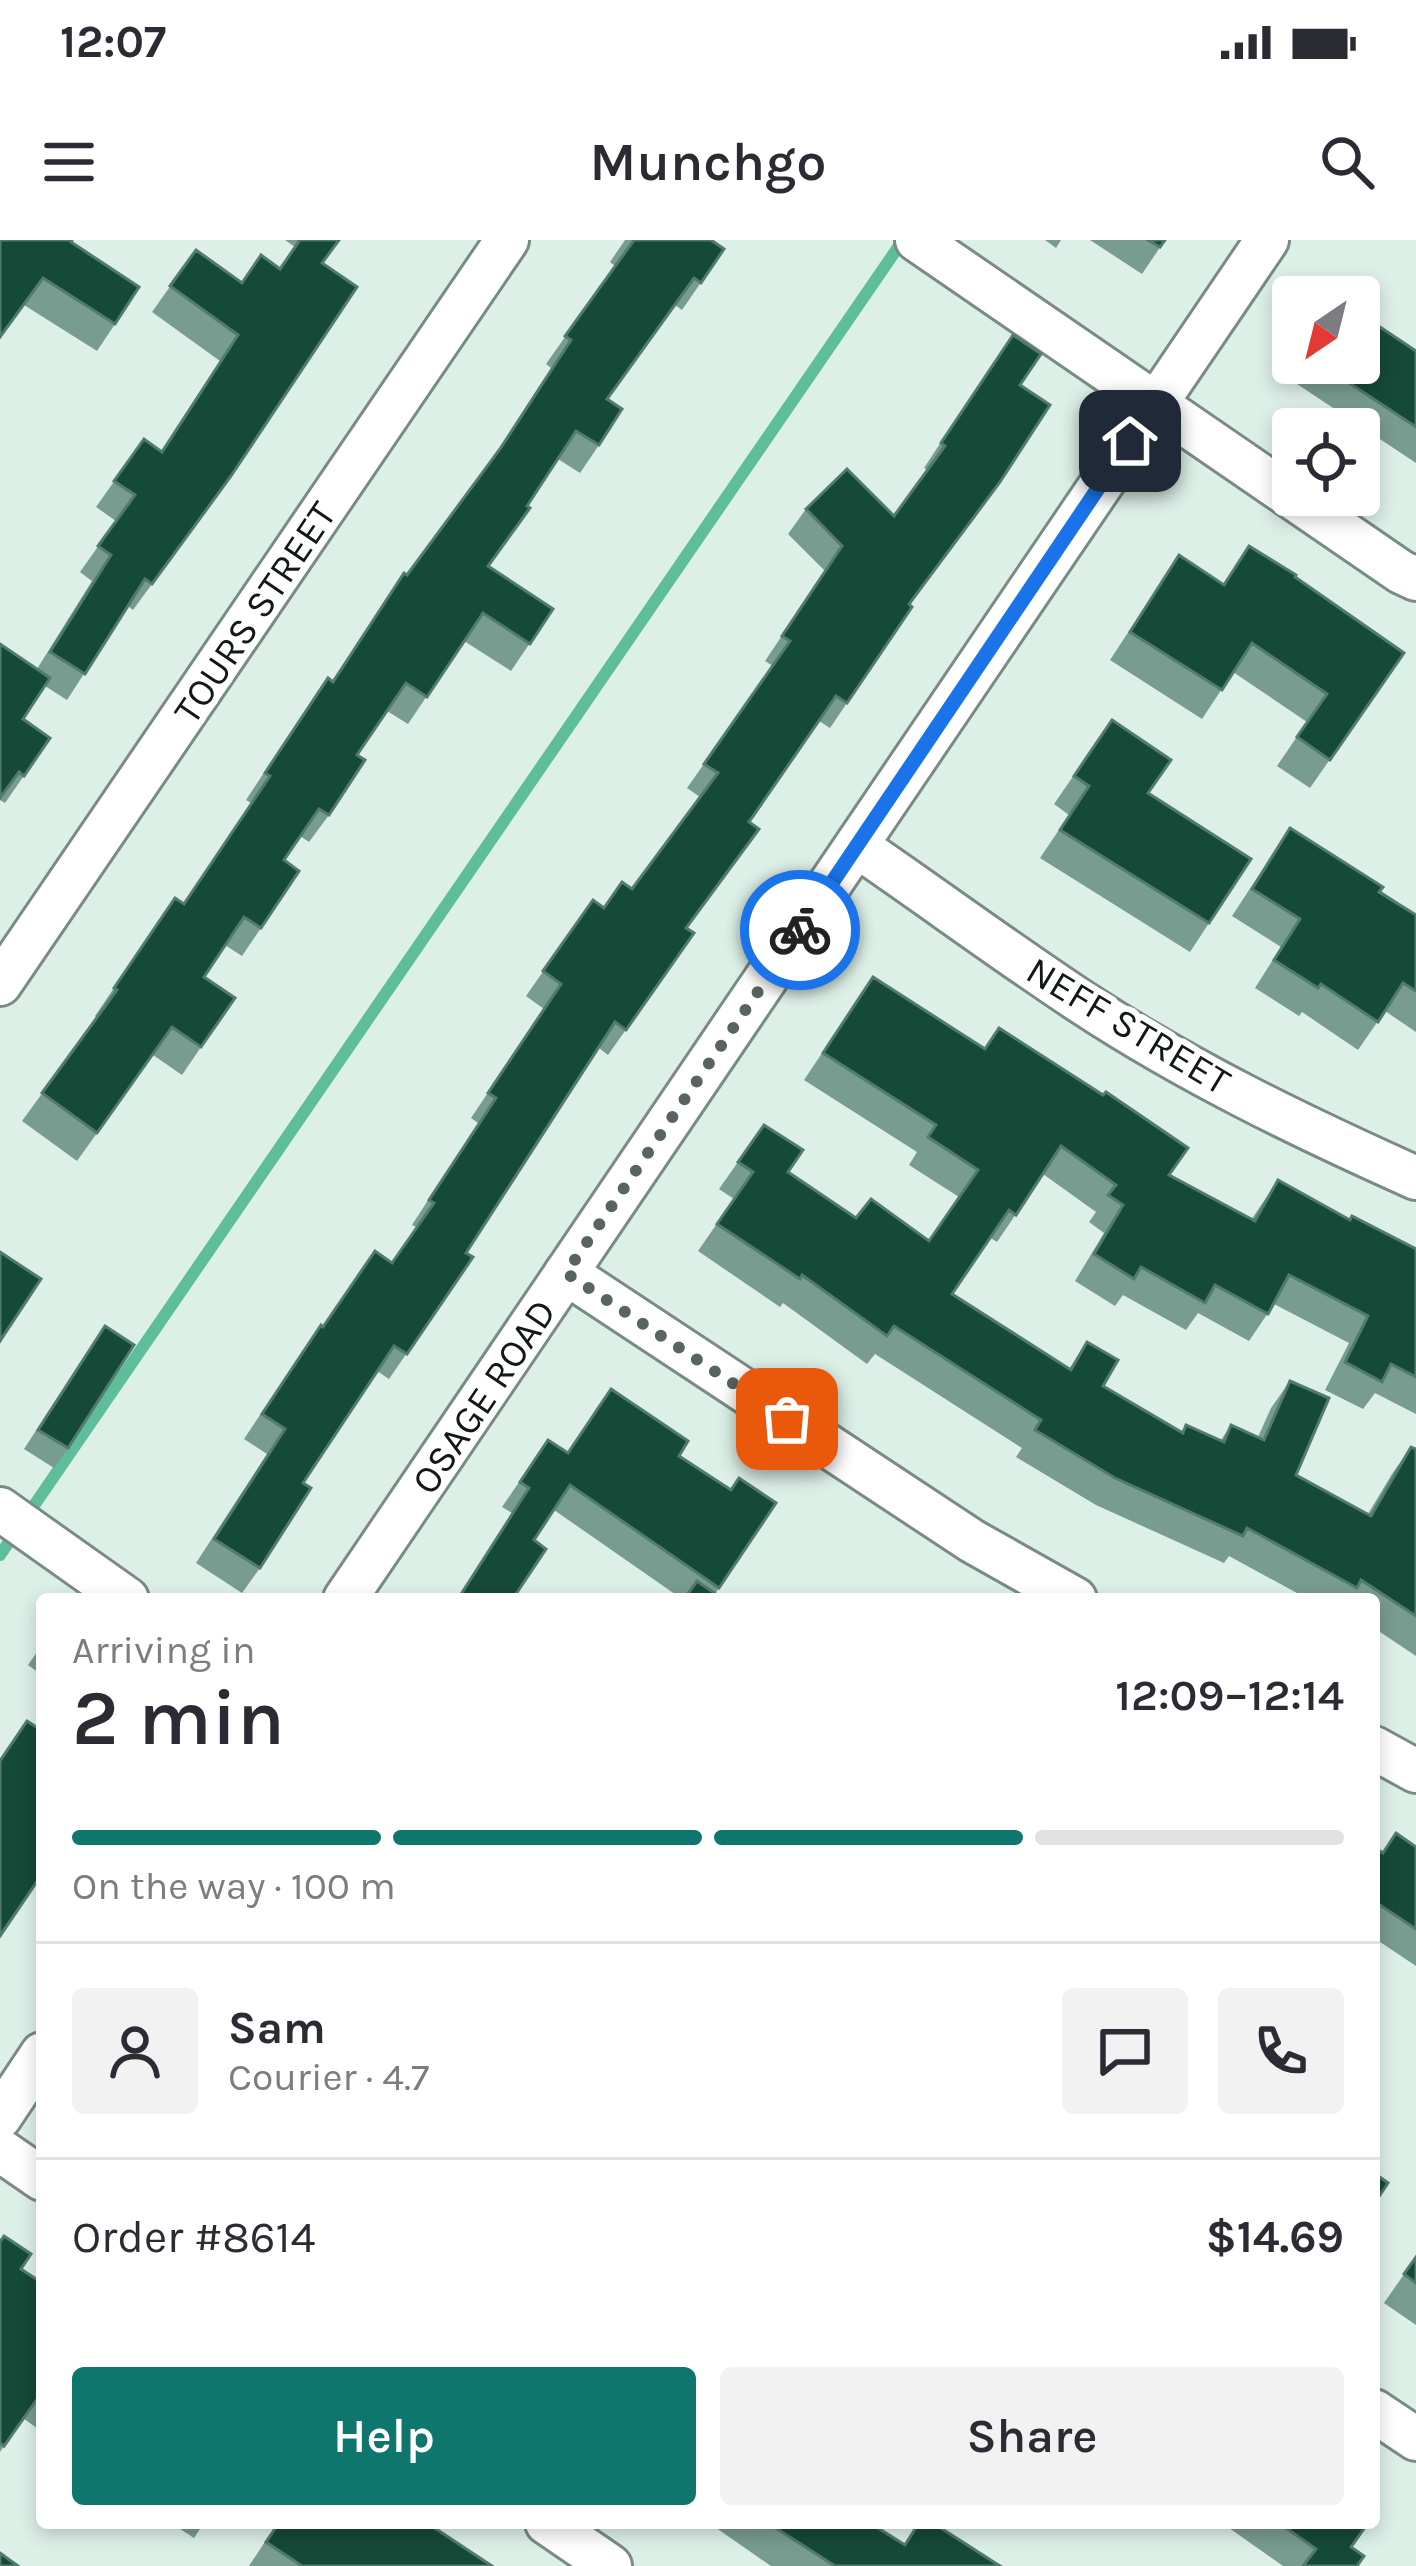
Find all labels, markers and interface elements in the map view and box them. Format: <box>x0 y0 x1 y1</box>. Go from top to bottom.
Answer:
text: 12:07 <box>60 16 166 68</box>
icon: menu <box>36 129 102 195</box>
icon: search <box>1314 129 1380 195</box>
text: Munchgo <box>590 130 826 194</box>
north arrow <box>1272 276 1380 384</box>
map controls <box>1272 276 1380 516</box>
pin <box>1079 390 1181 492</box>
icon: home <box>1097 408 1163 474</box>
button: locate <box>1272 408 1380 516</box>
street label: TOURS STREET <box>164 493 346 732</box>
courier <box>740 870 860 990</box>
icon: bike <box>767 897 833 963</box>
street label: NEFF STREET <box>1018 947 1239 1105</box>
street label: OSAGE ROAD <box>402 1291 566 1503</box>
pin <box>736 1368 838 1470</box>
icon: bag <box>754 1386 820 1452</box>
text: Arriving in <box>72 1627 255 1673</box>
text: 12:09–12:14 <box>1115 1669 1344 1721</box>
text: 2 min <box>72 1672 285 1764</box>
text: On the way · 100 m <box>72 1863 396 1909</box>
button: person <box>72 1988 198 2114</box>
button: chat <box>1062 1988 1188 2114</box>
button: phone <box>1218 1988 1344 2114</box>
text: Sam <box>228 2002 326 2054</box>
text: Courier · 4.7 <box>228 2054 429 2100</box>
text: Order #8614 <box>72 2211 316 2263</box>
text: $14.69 <box>1206 2211 1344 2263</box>
button: Help <box>72 2367 696 2505</box>
button: Share <box>720 2367 1344 2505</box>

